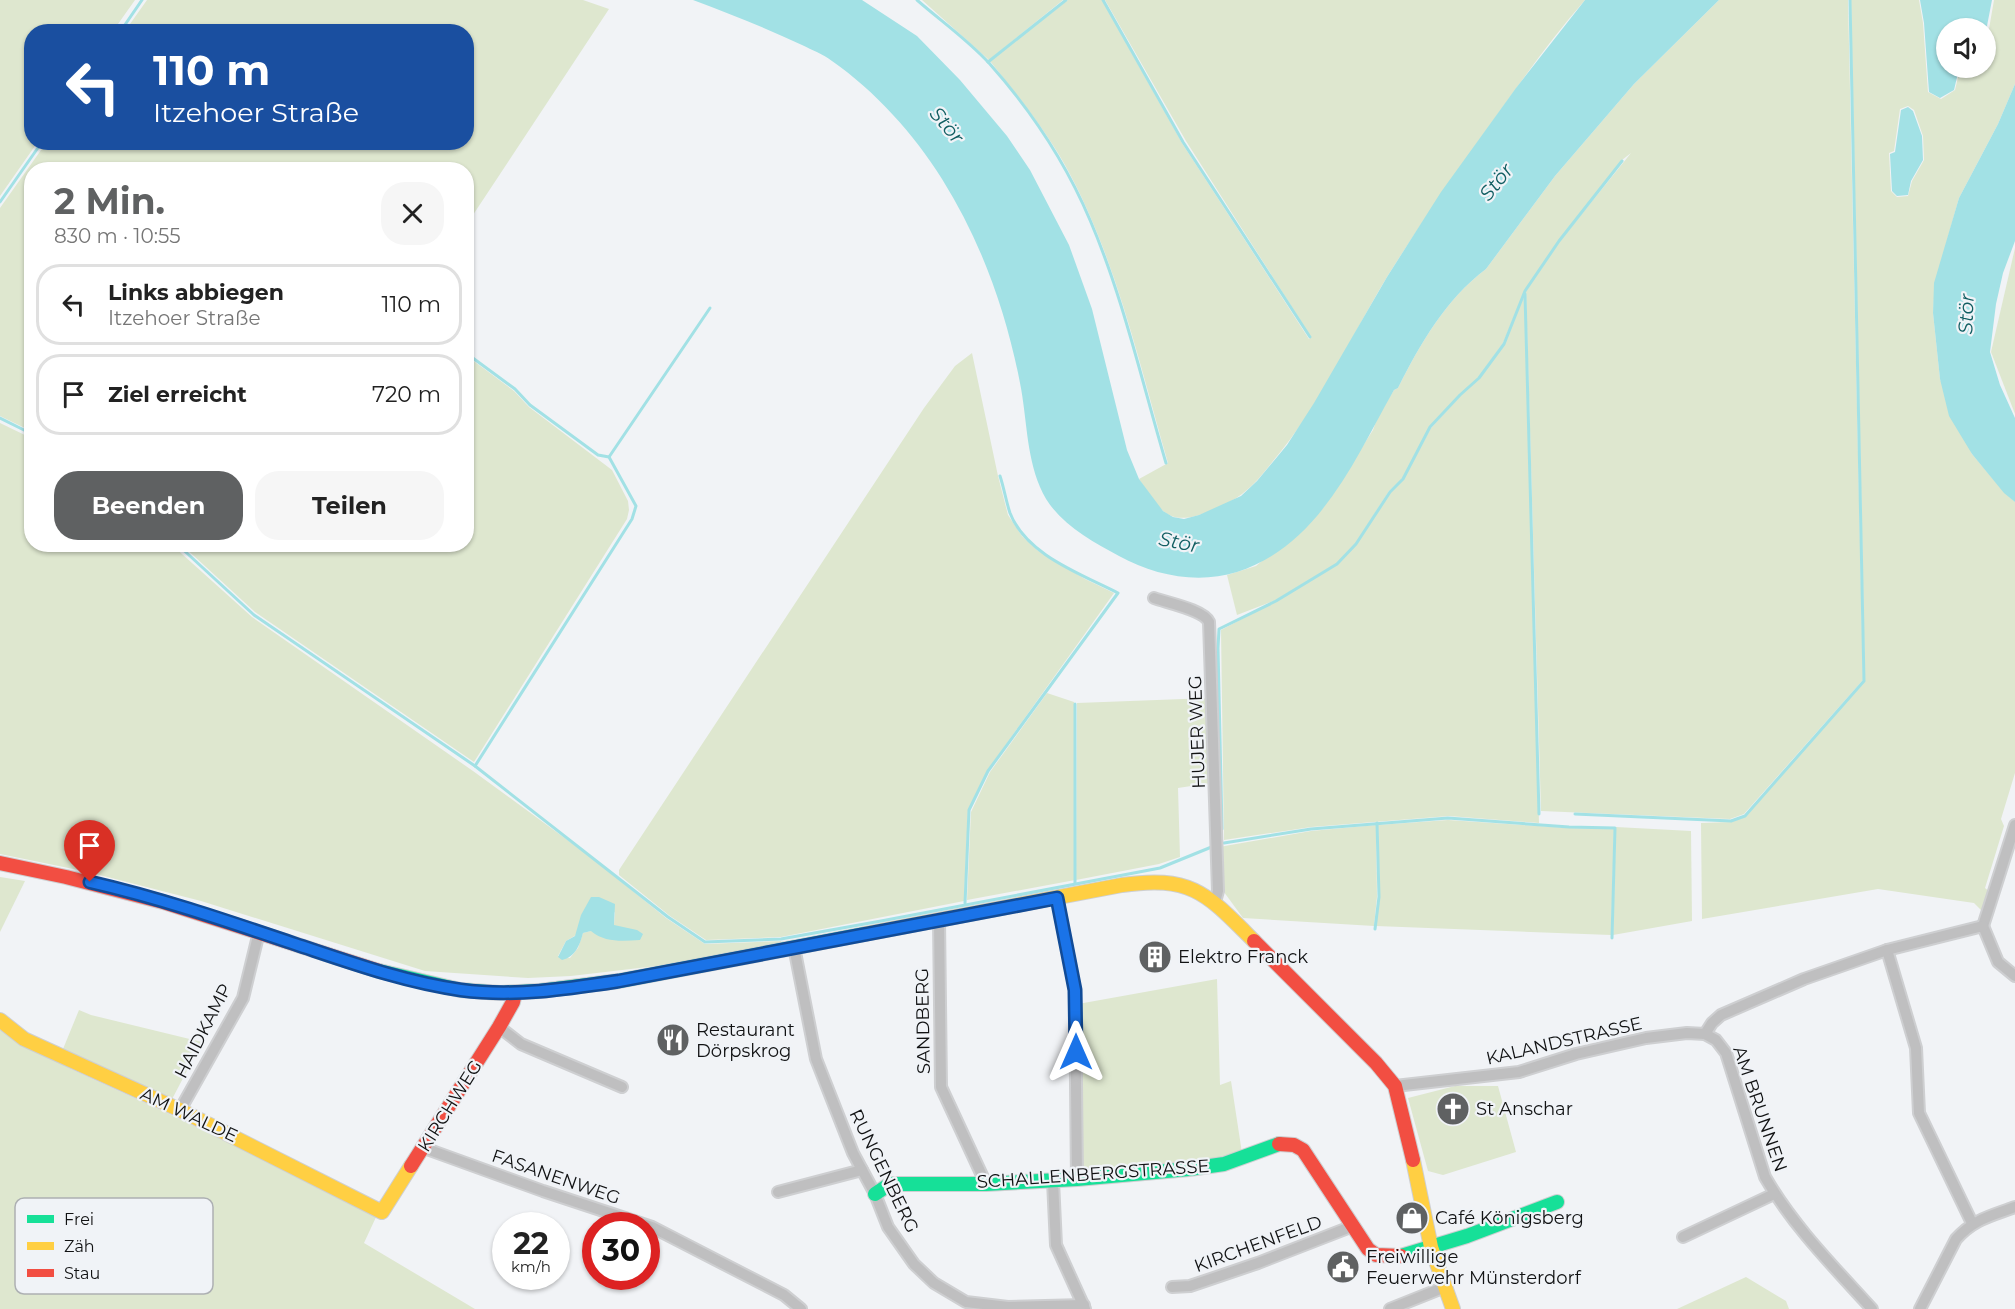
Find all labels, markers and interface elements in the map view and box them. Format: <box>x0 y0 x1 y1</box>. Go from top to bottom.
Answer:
map controls <box>1936 18 1996 78</box>
button: sound <box>1936 18 1996 78</box>
text: 110 m <box>153 44 270 96</box>
icon: left <box>54 48 132 126</box>
text: Itzehoer Straße <box>153 96 359 129</box>
water label: Stör <box>925 102 970 149</box>
water label: Stör <box>1474 158 1519 205</box>
text: 2 Min. <box>54 179 165 223</box>
button: close <box>381 182 444 245</box>
text: 830 m · 10:55 <box>54 224 181 248</box>
text: Links abbiegen <box>108 279 284 306</box>
icon: left <box>57 288 90 321</box>
text: 110 m <box>381 291 441 318</box>
water label: Stör <box>1953 292 1979 335</box>
text: Itzehoer Straße <box>108 306 261 330</box>
icon: arrive <box>57 378 90 411</box>
text: Ziel erreicht <box>108 381 247 408</box>
text: 720 m <box>372 381 441 408</box>
button: Beenden <box>54 471 243 540</box>
button: Teilen <box>255 471 444 540</box>
water label: Stör <box>1157 526 1202 558</box>
street label: HUJER WEG <box>1184 675 1210 789</box>
pin <box>64 820 115 882</box>
icon: arrive <box>73 829 106 862</box>
building icon: Elektro Franck <box>1137 939 1173 975</box>
place label: Elektro Franck <box>1178 946 1308 968</box>
street label: SANDBERG <box>911 968 935 1074</box>
street label: HAIDKAMP <box>170 980 236 1082</box>
street label: KALANDSTRASSE <box>1484 1012 1644 1070</box>
place label: Restaurant Dörpskrog <box>696 1019 795 1062</box>
position arrow <box>1044 1020 1108 1084</box>
restaurant icon: Restaurant Dörpskrog <box>655 1022 691 1058</box>
street label: AM BRUNNEN <box>1728 1043 1792 1175</box>
street label: KIRCHWEG <box>413 1056 487 1156</box>
street label: AM WALDE <box>137 1083 241 1147</box>
church icon: St Anschar <box>1435 1091 1471 1127</box>
place label: St Anschar <box>1476 1098 1573 1120</box>
street label: RUNGENBERG <box>845 1105 923 1237</box>
street label: FASANENWEG <box>489 1145 623 1209</box>
street label: SCHALLENBERGSTRASSE <box>976 1155 1210 1193</box>
legend <box>15 1198 213 1294</box>
shop icon: Café Königsberg <box>1394 1200 1430 1236</box>
place label: Café Königsberg <box>1435 1207 1584 1229</box>
text: Frei <box>64 1210 94 1229</box>
street label: KIRCHENFELD <box>1191 1211 1325 1277</box>
speed limit sign: 30 <box>582 1212 660 1290</box>
text: 22 <box>513 1225 549 1262</box>
text: Zäh <box>64 1237 95 1256</box>
place label: Freiwillige Feuerwehr Münsterdorf <box>1366 1246 1582 1289</box>
public building icon: Freiwillige Feuerwehr Münsterdorf <box>1325 1249 1361 1285</box>
text: km/h <box>511 1257 551 1276</box>
text: Stau <box>64 1264 100 1283</box>

